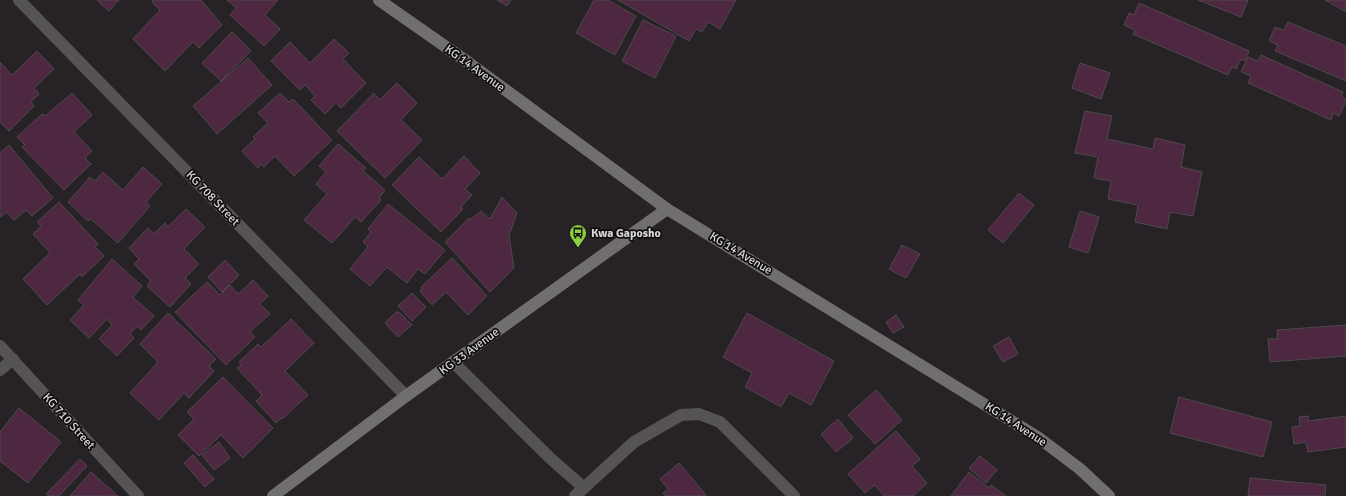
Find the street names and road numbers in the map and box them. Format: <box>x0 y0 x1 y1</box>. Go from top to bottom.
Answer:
street label: KG 14 Avenue <box>442 42 508 95</box>
street label: KG 708 Street <box>183 168 243 229</box>
street label: KG 14 Avenue <box>707 229 775 278</box>
street label: KG 33 Avenue <box>436 325 502 378</box>
street label: KG 710 Street <box>39 390 98 453</box>
street label: KG 14 Avenue <box>982 399 1049 450</box>

